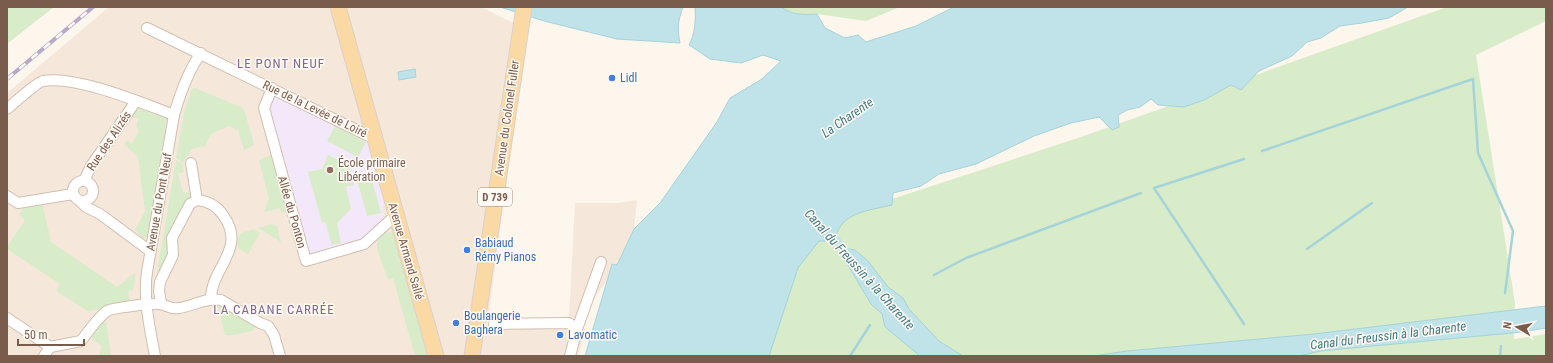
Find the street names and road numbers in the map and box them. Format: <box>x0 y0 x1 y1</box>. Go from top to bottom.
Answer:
street label: Avenue du Colonel Fuller <box>492 59 522 177</box>
street label: Rue de la Levée de Loiré <box>260 78 370 141</box>
street label: Rue des Alizés <box>84 108 134 174</box>
street label: Avenue du Pont Neuf <box>143 152 175 252</box>
street label: Allée du Ponton <box>275 174 309 250</box>
road number: D 739 <box>478 188 512 206</box>
street label: Avenue Armand Sallé <box>385 201 427 301</box>

